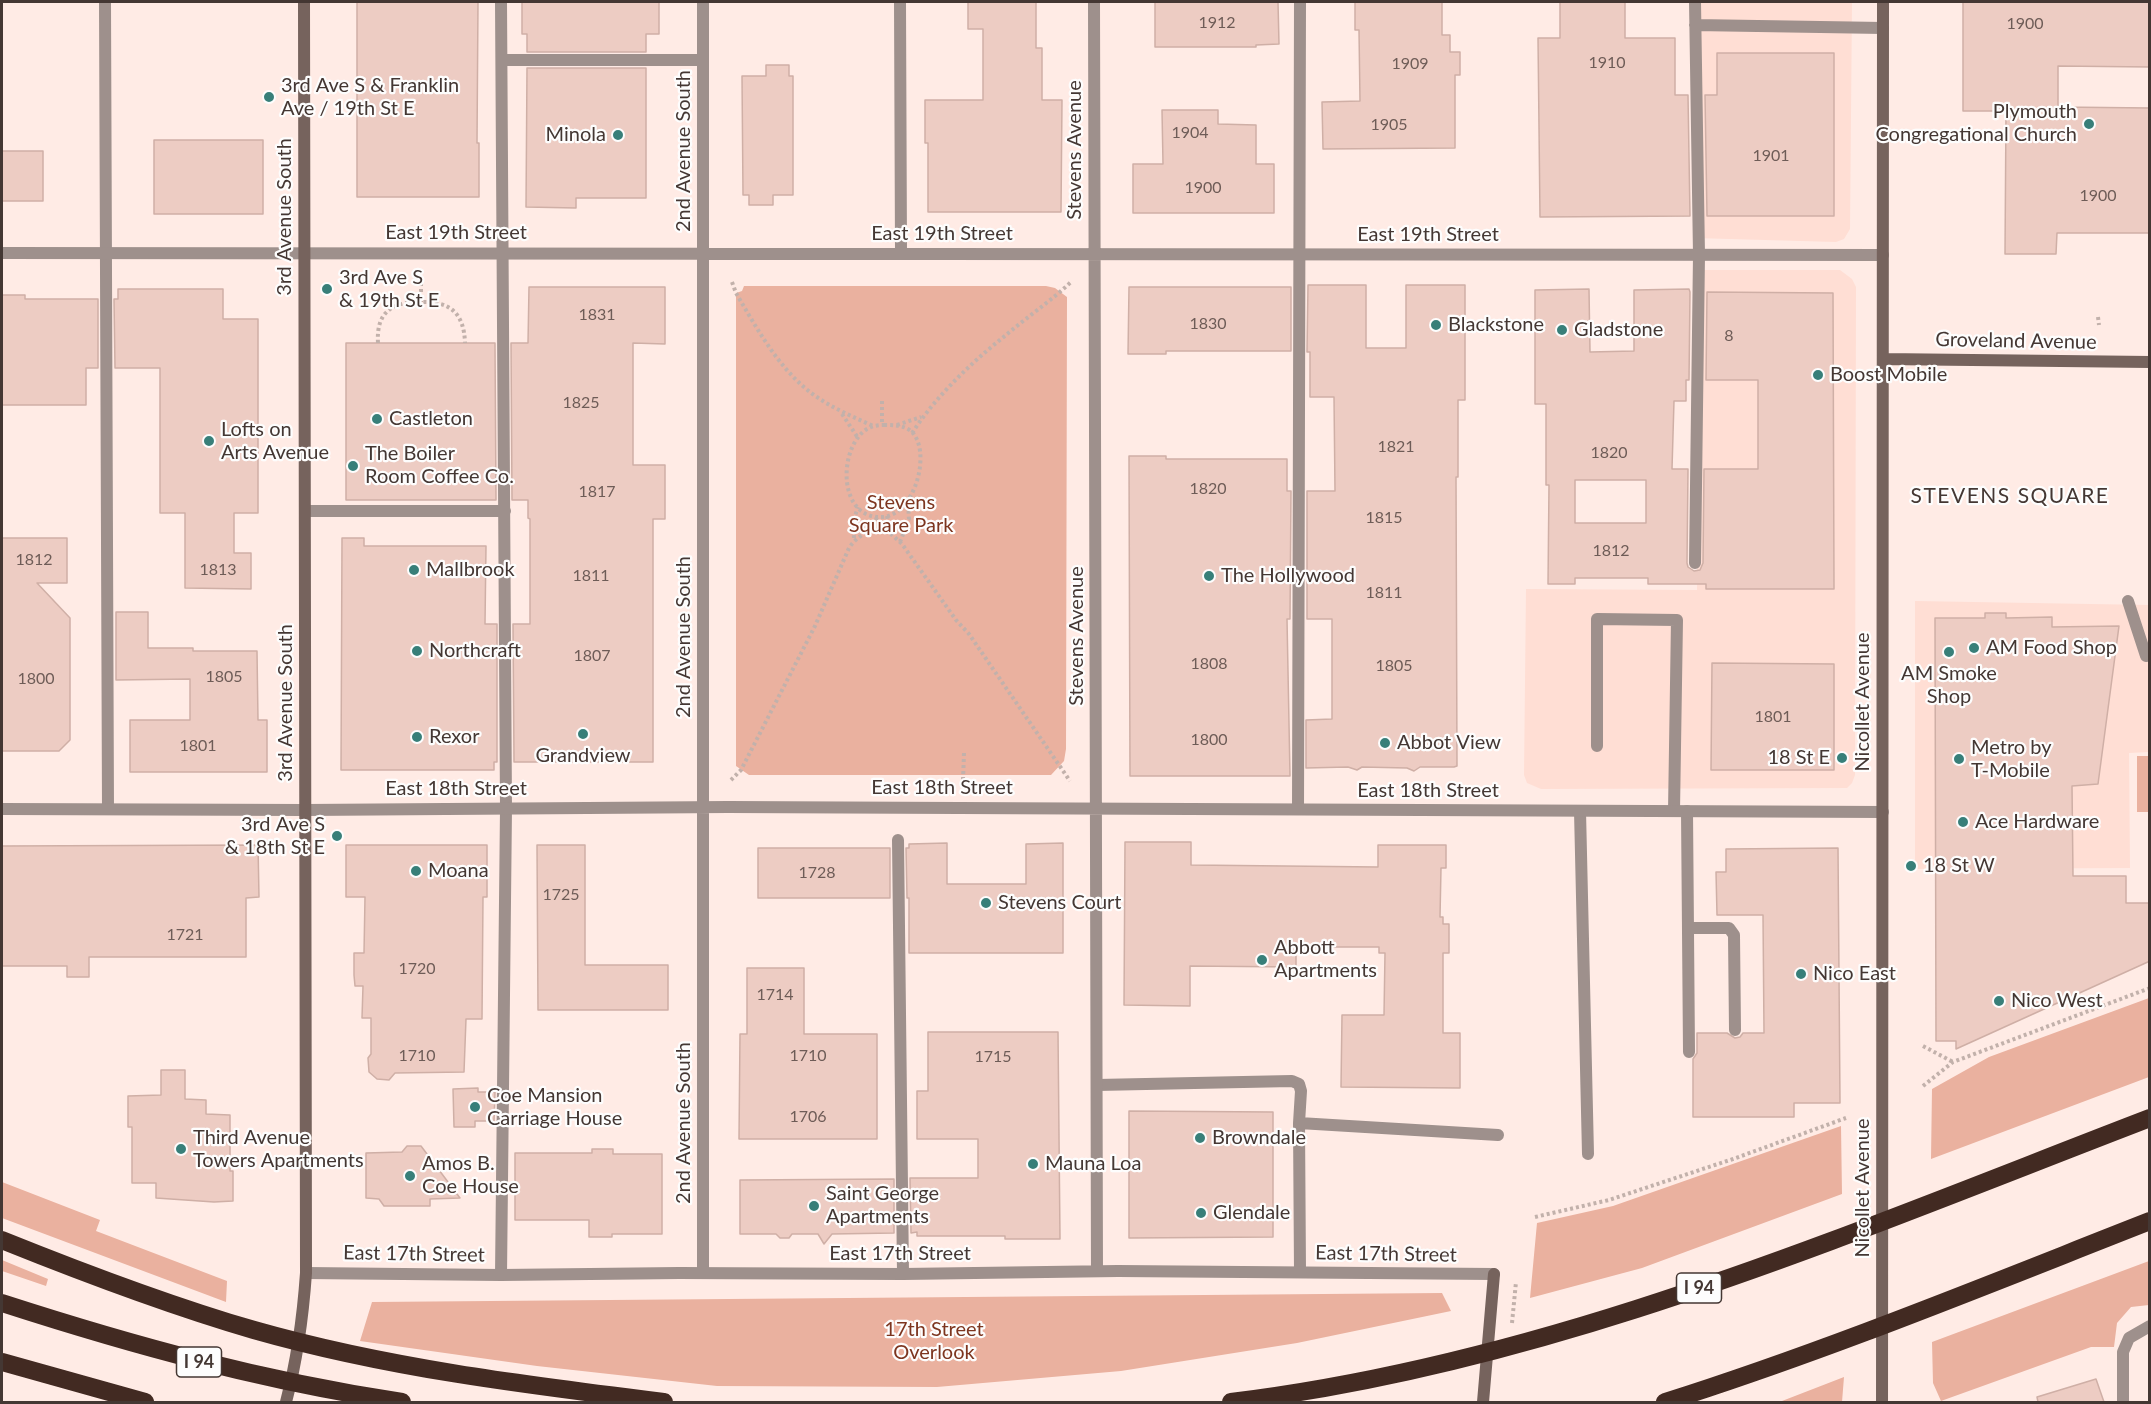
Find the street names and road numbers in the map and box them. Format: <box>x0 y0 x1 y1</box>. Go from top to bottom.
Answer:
street label: 2nd Avenue South <box>672 70 696 232</box>
street label: Stevens Avenue <box>1063 80 1087 220</box>
street label: 3rd Avenue South <box>273 138 297 296</box>
street label: East 19th Street <box>385 221 527 245</box>
street label: East 19th Street <box>871 222 1013 246</box>
street label: East 19th Street <box>1357 223 1499 247</box>
street label: Groveland Avenue <box>1935 328 2097 354</box>
street label: 2nd Avenue South <box>672 556 696 718</box>
street label: Stevens Avenue <box>1065 566 1089 706</box>
street label: 3rd Avenue South <box>274 624 298 782</box>
street label: Nicollet Avenue <box>1851 632 1875 772</box>
street label: East 18th Street <box>871 776 1013 800</box>
street label: East 18th Street <box>385 777 527 801</box>
street label: East 18th Street <box>1357 779 1499 803</box>
street label: 2nd Avenue South <box>672 1042 696 1204</box>
street label: Nicollet Avenue <box>1851 1118 1875 1258</box>
street label: East 17th Street <box>343 1241 485 1267</box>
street label: East 17th Street <box>1315 1241 1457 1267</box>
street label: East 17th Street <box>829 1242 971 1266</box>
road number: I 94 <box>1676 1273 1722 1303</box>
road number: I 94 <box>176 1347 222 1377</box>

